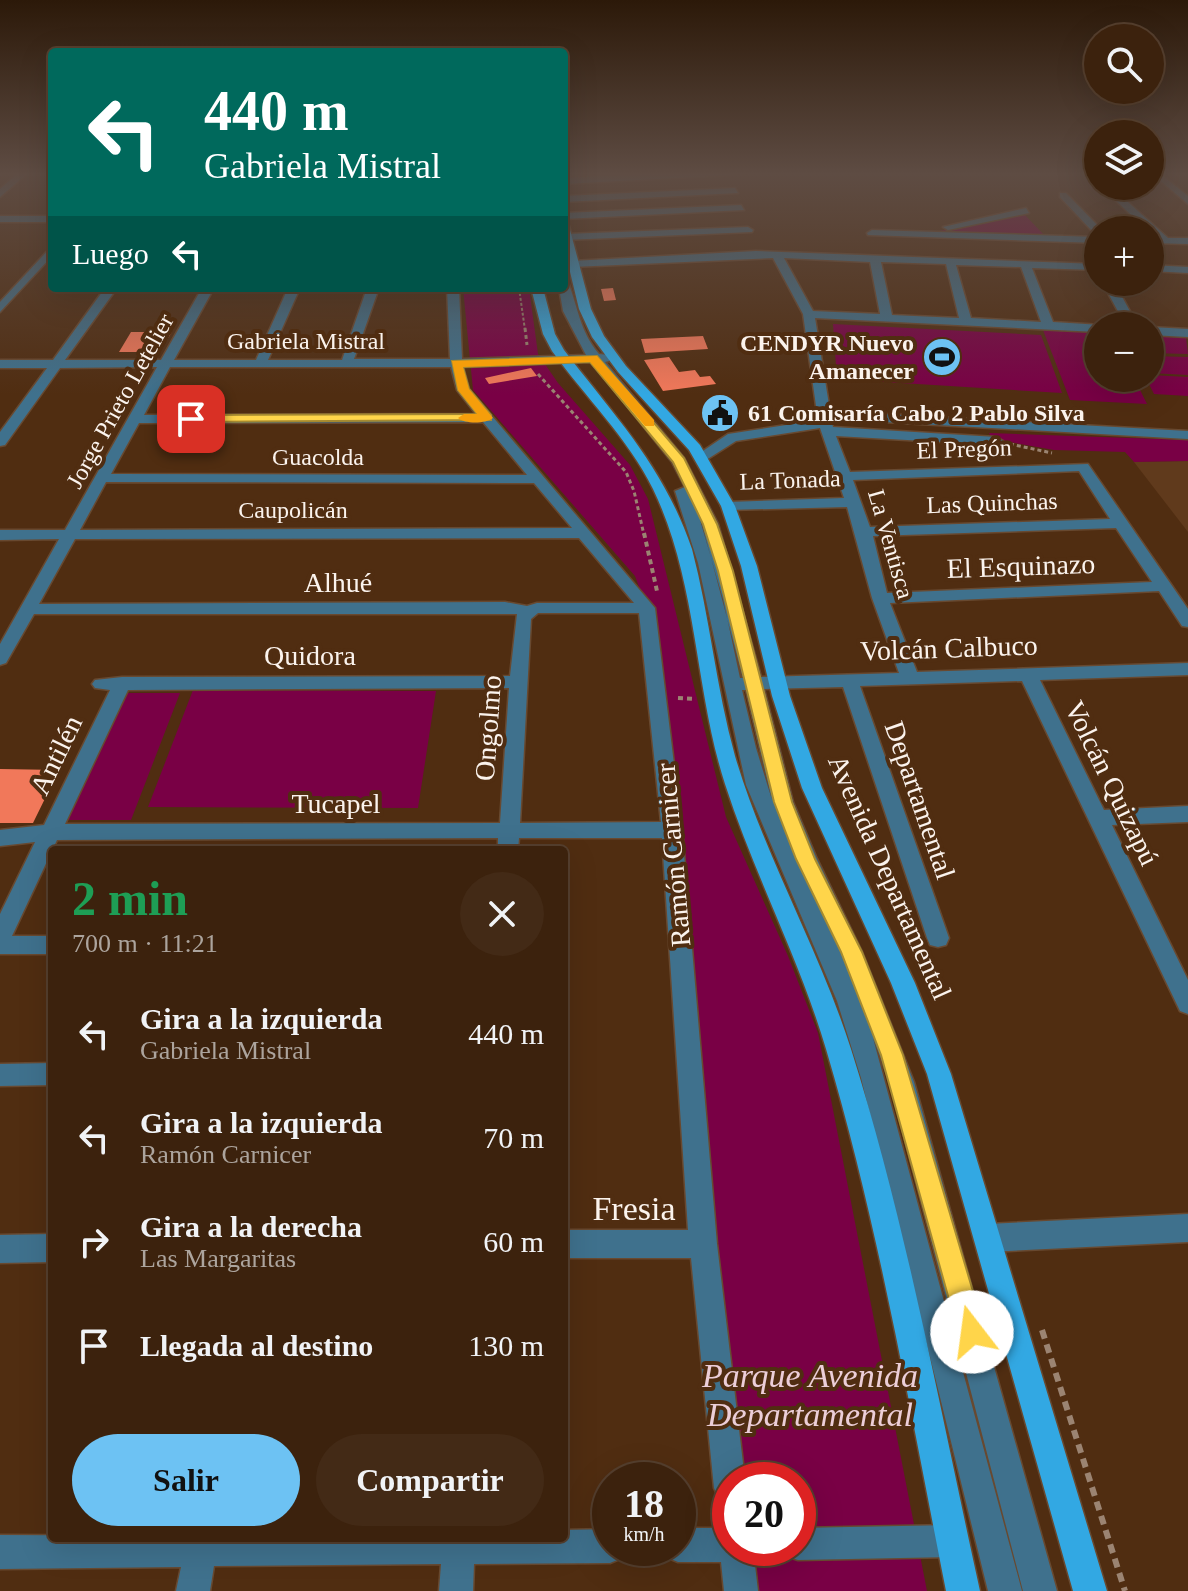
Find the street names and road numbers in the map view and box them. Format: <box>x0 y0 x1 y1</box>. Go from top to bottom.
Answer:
street label: Jorge Prieto Letelier <box>61 309 179 493</box>
street label: Gabriela Mistral <box>227 328 385 354</box>
street label: El Pregón <box>916 434 1012 464</box>
street label: Guacolda <box>272 444 364 470</box>
street label: La Tonada <box>739 465 841 495</box>
street label: La Ventisca <box>863 486 919 602</box>
street label: Las Quinchas <box>926 488 1058 518</box>
street label: Caupolicán <box>238 497 348 523</box>
street label: El Esquinazo <box>946 548 1096 584</box>
street label: Alhué <box>304 567 372 598</box>
street label: Volcán Calbuco <box>860 629 1038 667</box>
street label: Quidora <box>264 640 356 671</box>
street label: Ongolmo <box>469 674 507 782</box>
street label: Volcán Quizapú <box>1059 696 1165 870</box>
street label: Antilén <box>24 710 88 800</box>
street label: Departamental <box>879 717 962 883</box>
street label: Avenida Departamental <box>822 750 958 1004</box>
street label: Ramón Carnicer <box>649 761 696 948</box>
street label: Tucapel <box>291 788 381 819</box>
street label: Fresia <box>592 1190 676 1227</box>

